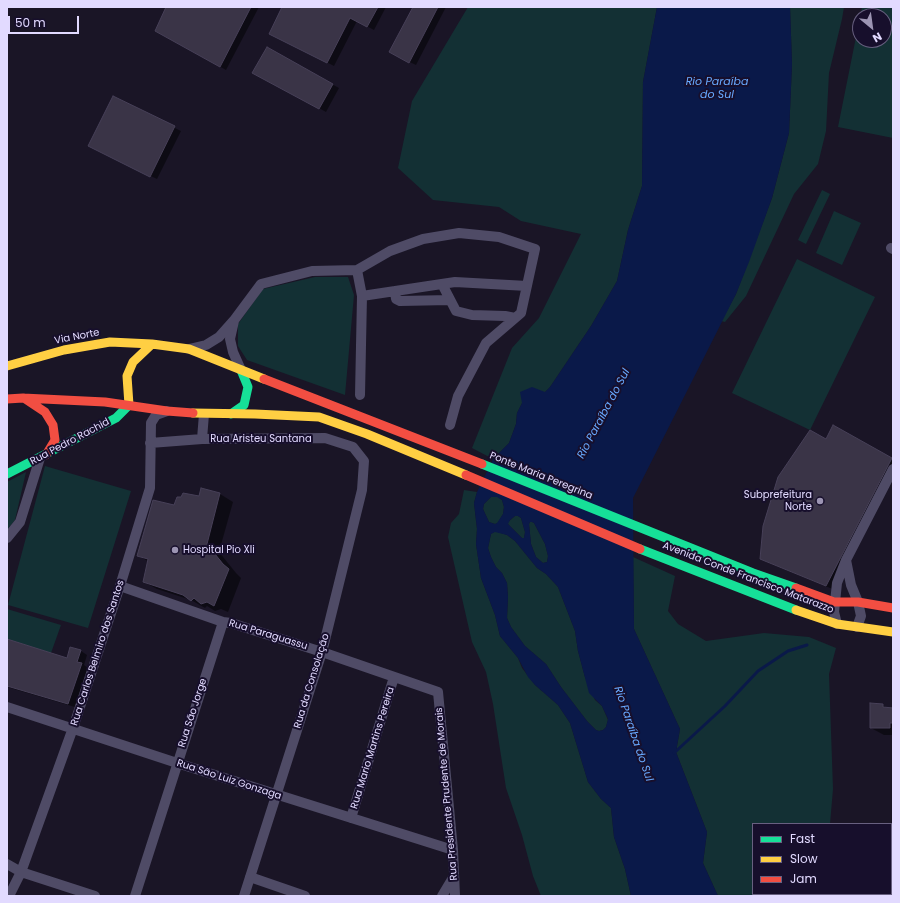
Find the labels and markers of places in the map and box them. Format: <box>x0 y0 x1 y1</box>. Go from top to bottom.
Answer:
place label: Subprefeitura Norte <box>744 489 812 512</box>
marker: Subprefeitura Norte <box>815 496 825 506</box>
place label: Hospital Pio XIi <box>183 544 255 556</box>
marker: Hospital Pio XIi <box>170 545 180 555</box>

